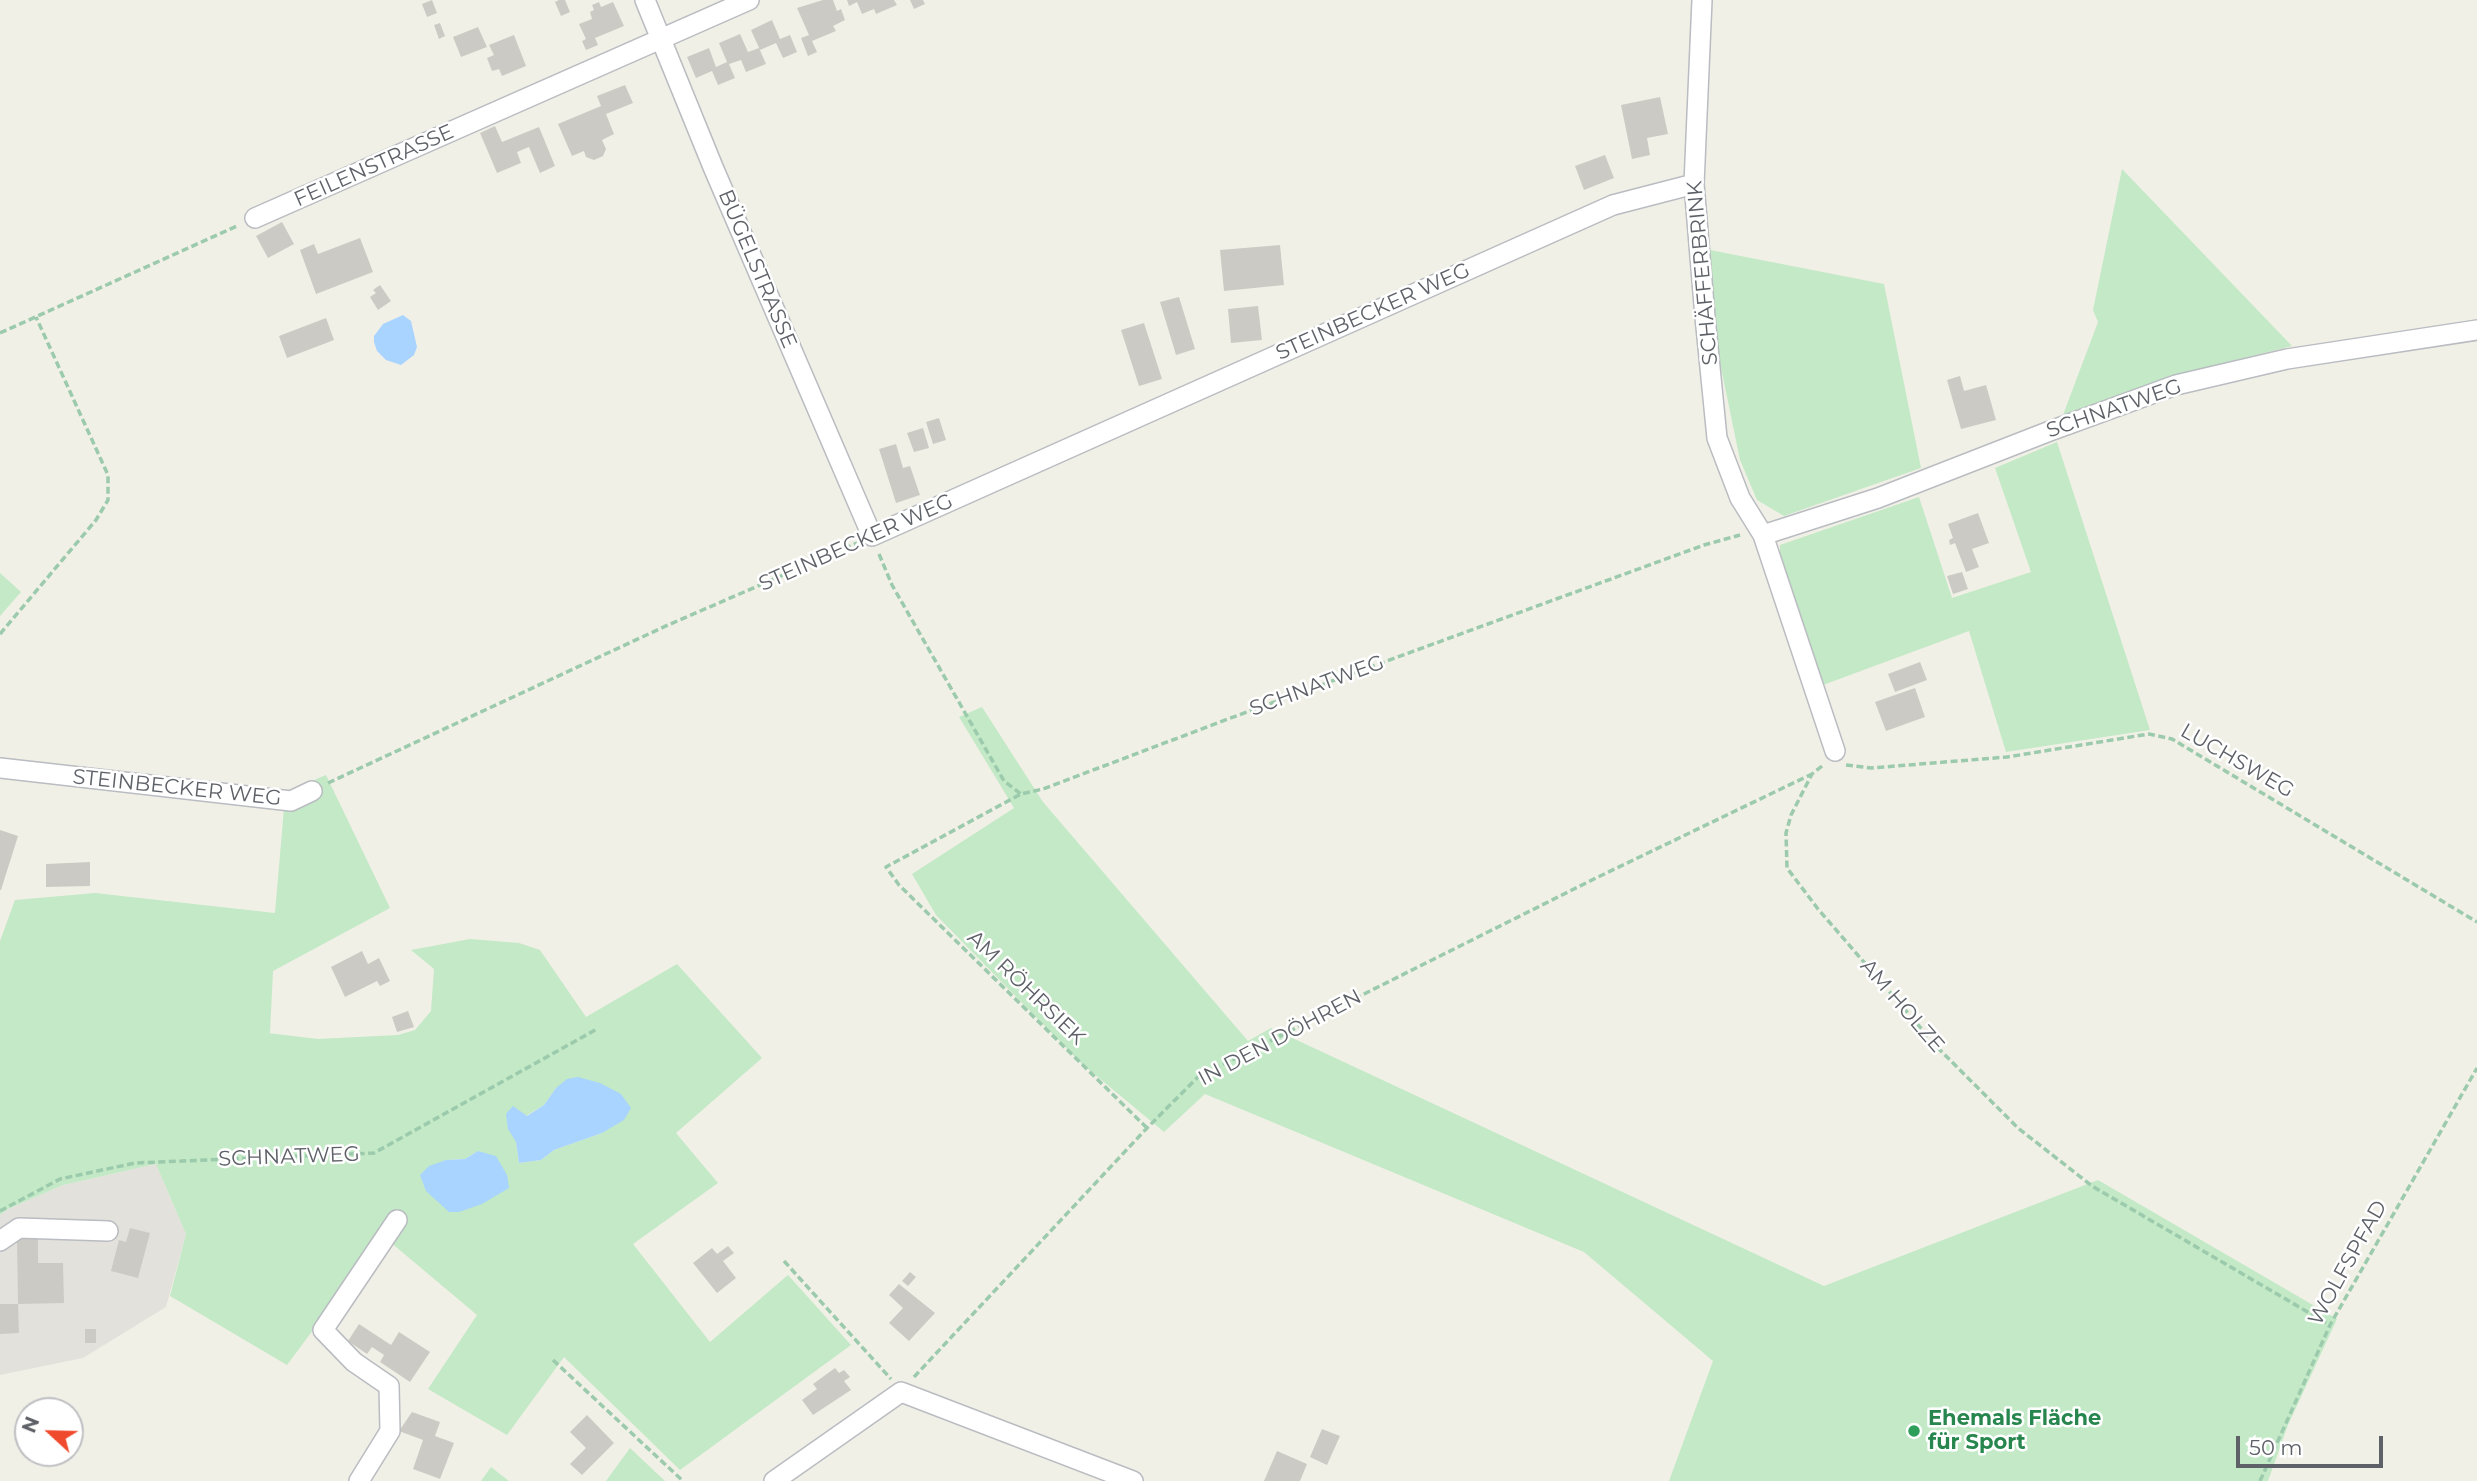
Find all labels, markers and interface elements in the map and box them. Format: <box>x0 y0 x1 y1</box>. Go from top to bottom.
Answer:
street label: FEILENSTRASSE <box>290 119 458 213</box>
street label: SCHÄFFERBRINK <box>1682 180 1724 366</box>
street label: BÜGELSTRASSE <box>712 186 802 352</box>
street label: STEINBECKER WEG <box>1272 258 1474 366</box>
street label: SCHNATWEG <box>2043 374 2185 444</box>
street label: STEINBECKER WEG <box>755 489 957 597</box>
street label: SCHNATWEG <box>1246 650 1388 722</box>
street label: LUCHSWEG <box>2176 718 2298 804</box>
street label: STEINBECKER WEG <box>71 765 283 811</box>
street label: AM RÖHRSIEK <box>962 925 1090 1051</box>
street label: AM HOLZE <box>1855 954 1949 1058</box>
street label: IN DEN DÖHREN <box>1194 984 1366 1092</box>
street label: SCHNATWEG <box>218 1142 360 1172</box>
street label: WOLFSPFAD <box>2303 1196 2393 1330</box>
north arrow <box>14 1397 84 1467</box>
place label: Ehemals Fläche für Sport <box>1928 1406 2101 1456</box>
text: N <box>17 1413 44 1436</box>
scale bar <box>2239 1422 2386 1466</box>
marker: Ehemals Fläche für Sport <box>1906 1423 1922 1439</box>
text: 50 m <box>2249 1435 2303 1460</box>

